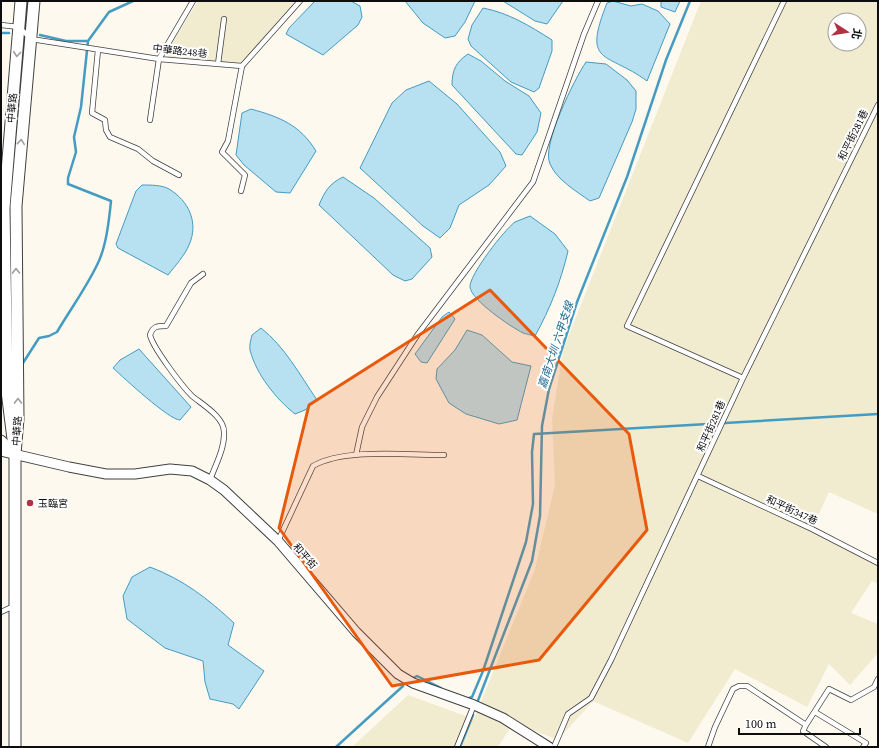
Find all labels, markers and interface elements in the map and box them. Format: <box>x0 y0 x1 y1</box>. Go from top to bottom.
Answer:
north arrow <box>827 12 867 52</box>
text: 北 <box>848 27 865 41</box>
street label: 中華路248巷 <box>152 42 208 60</box>
one-way arrow <box>12 51 21 57</box>
street label: 中華路 <box>4 92 20 124</box>
street label: 和平街281巷 <box>835 107 871 163</box>
one-way arrow <box>16 139 25 145</box>
one-way arrow <box>12 268 20 274</box>
water label: 嘉南大圳 六甲支線 <box>535 298 578 390</box>
one-way arrow <box>14 398 22 404</box>
street label: 和平街281巷 <box>694 398 728 454</box>
street label: 中華路 <box>9 416 25 446</box>
street label: 和平街347巷 <box>764 492 820 528</box>
place label: 玉臨宮 <box>38 497 68 510</box>
marker: 玉臨宮 <box>25 498 35 508</box>
street label: 和平街 <box>290 540 320 572</box>
scale bar <box>739 710 860 736</box>
text: 100 m <box>745 716 777 732</box>

